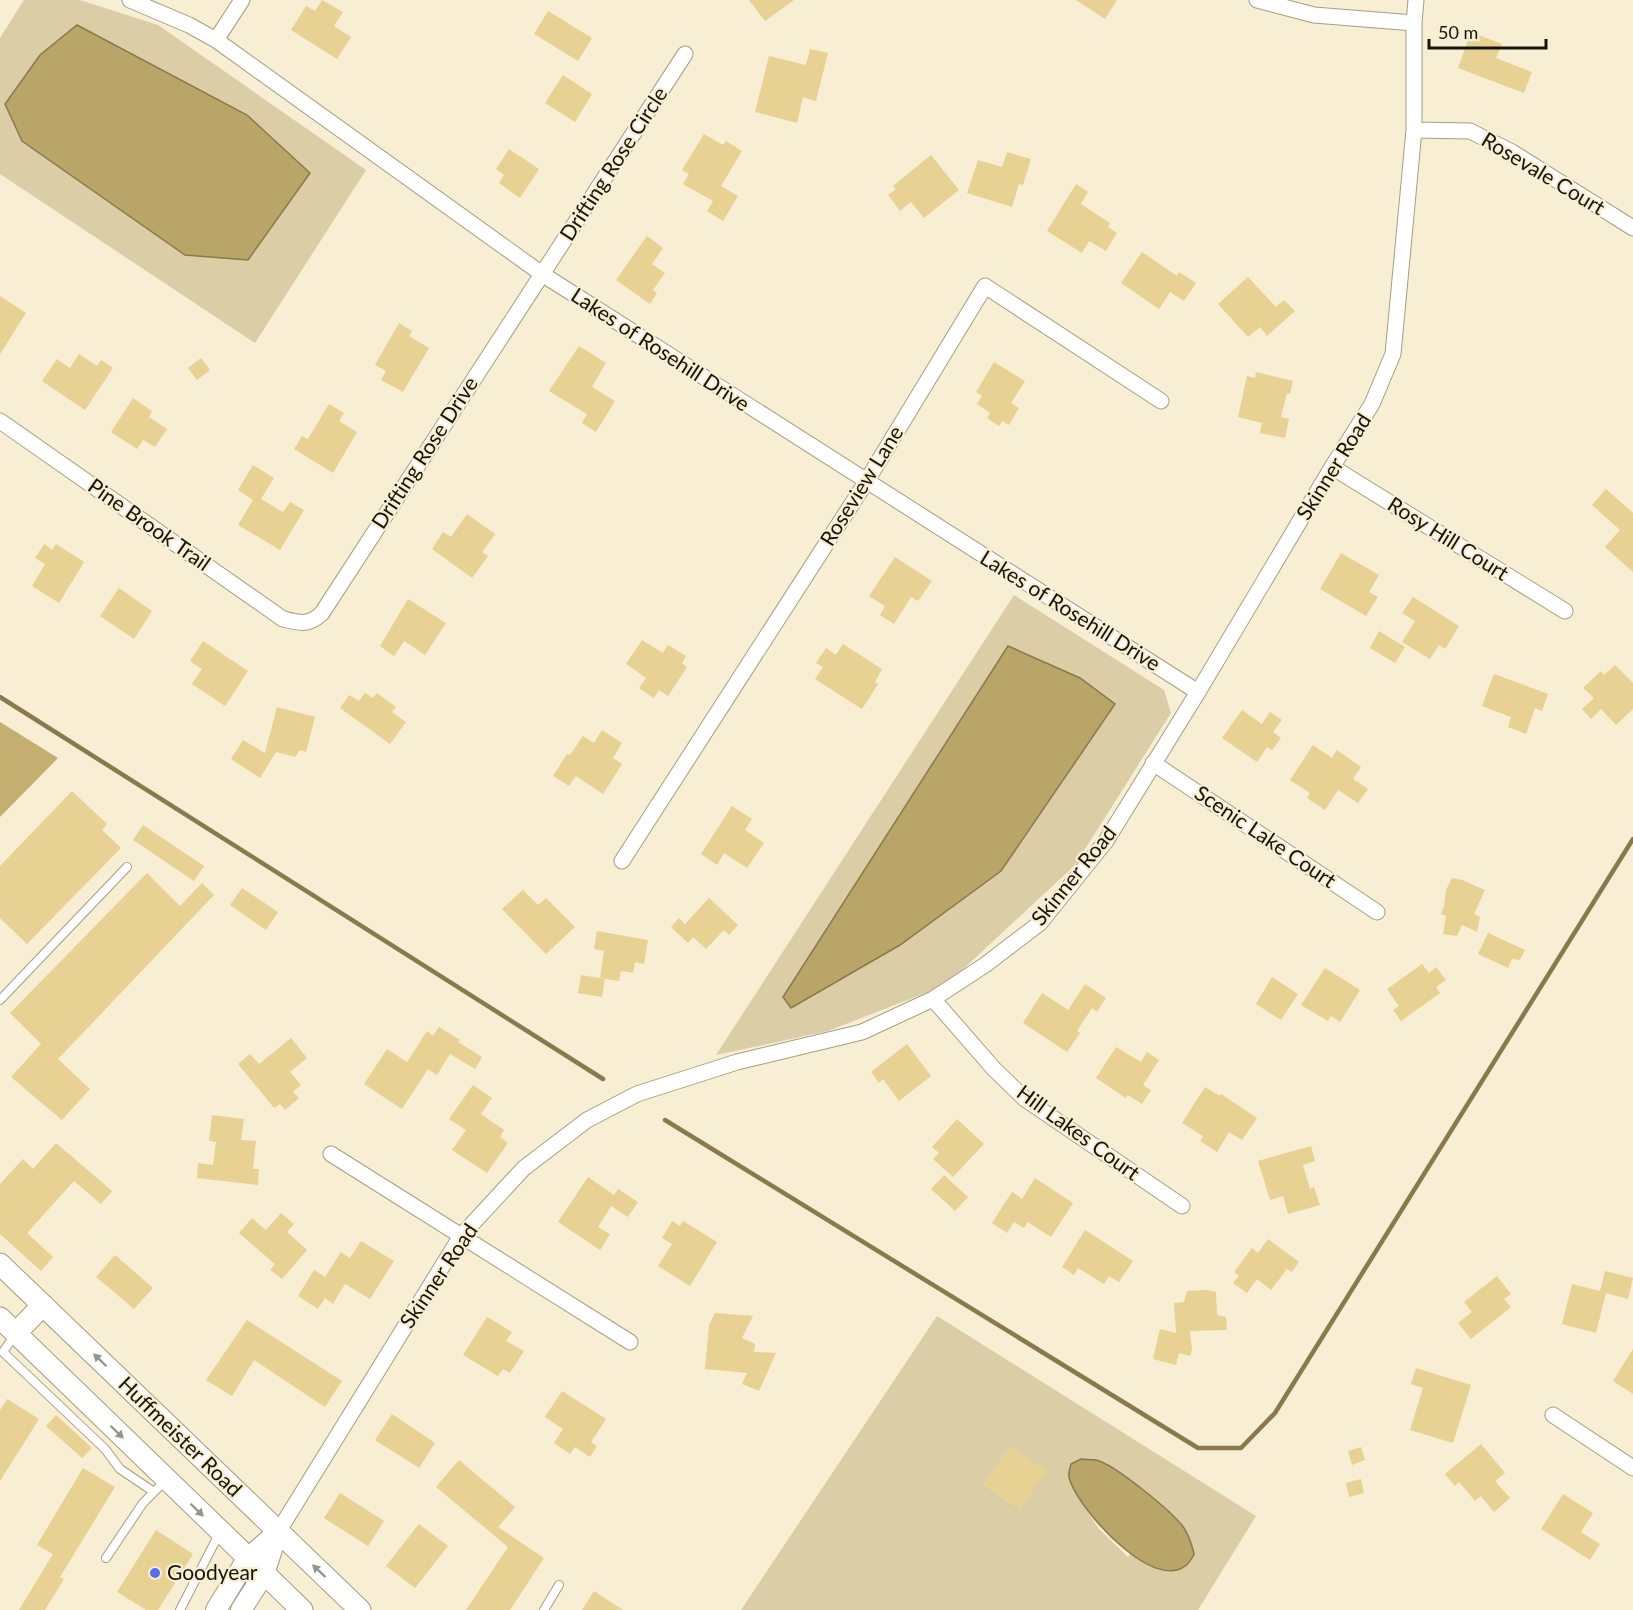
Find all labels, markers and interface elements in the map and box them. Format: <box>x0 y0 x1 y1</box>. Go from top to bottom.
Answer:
scale bar <box>1429 12 1546 50</box>
text: 50 m <box>1438 21 1478 43</box>
street label: Drifting Rose Circle <box>554 82 672 245</box>
street label: Rosevale Court <box>1478 126 1610 220</box>
street label: Lakes of Rosehill Drive <box>567 282 755 416</box>
street label: Drifting Rose Drive <box>365 372 482 533</box>
street label: Skinner Road <box>1290 408 1375 524</box>
street label: Roseview Lane <box>814 421 908 550</box>
street label: Pine Brook Trail <box>84 472 216 575</box>
street label: Rosy Hill Court <box>1384 491 1514 585</box>
street label: Lakes of Rosehill Drive <box>976 544 1165 675</box>
street label: Scenic Lake Court <box>1191 779 1342 892</box>
street label: Skinner Road <box>1025 820 1120 930</box>
street label: Hill Lakes Court <box>1013 1079 1146 1185</box>
street label: Skinner Road <box>394 1218 482 1332</box>
one-way arrow <box>92 1353 107 1367</box>
street label: Huffmeister Road <box>114 1371 248 1501</box>
one-way arrow <box>110 1424 124 1438</box>
one-way arrow <box>190 1503 204 1517</box>
place label: Goodyear <box>167 1559 258 1584</box>
one-way arrow <box>312 1564 327 1578</box>
marker: Goodyear <box>148 1566 162 1580</box>

